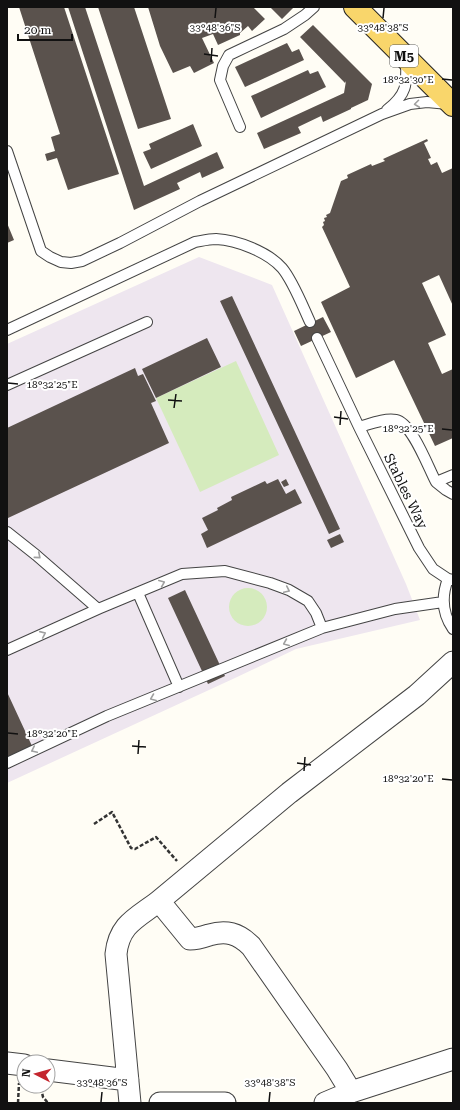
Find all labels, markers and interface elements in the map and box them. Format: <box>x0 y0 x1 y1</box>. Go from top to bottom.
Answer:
scale bar <box>18 16 72 42</box>
text: 33°48'36"S <box>190 22 240 33</box>
text: 33°48'38"S <box>358 22 408 33</box>
text: 20 m <box>24 23 51 37</box>
road number: M5 <box>390 45 418 67</box>
text: 18°32'30"E <box>382 74 434 85</box>
one-way arrow <box>414 99 420 108</box>
text: 18°32'25"E <box>26 379 78 390</box>
text: 18°32'25"E <box>382 423 434 434</box>
street label: Stables Way <box>381 451 431 532</box>
one-way arrow <box>33 552 40 559</box>
one-way arrow <box>158 579 165 587</box>
one-way arrow <box>283 585 291 593</box>
one-way arrow <box>38 631 46 639</box>
one-way arrow <box>283 638 291 646</box>
one-way arrow <box>150 693 157 701</box>
text: 18°32'20"E <box>26 728 78 739</box>
one-way arrow <box>31 745 39 753</box>
text: 18°32'20"E <box>382 773 434 784</box>
north arrow <box>16 1054 56 1094</box>
text: N <box>20 1068 34 1078</box>
text: 33°48'36"S <box>77 1077 127 1088</box>
text: 33°48'38"S <box>245 1077 295 1088</box>

